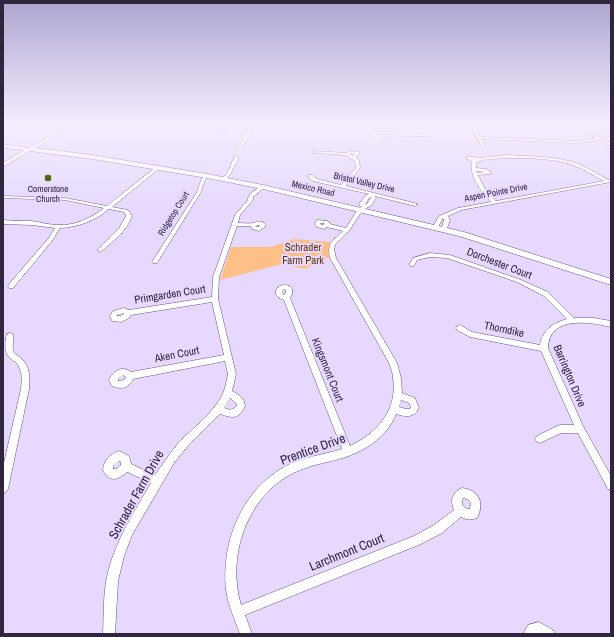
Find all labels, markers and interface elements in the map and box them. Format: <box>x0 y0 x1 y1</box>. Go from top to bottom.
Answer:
street label: Bristol Valley Drive <box>332 171 396 195</box>
marker: Cornerstone Church <box>43 173 53 183</box>
street label: Mexico Road <box>291 179 335 199</box>
street label: Aspen Pointe Drive <box>464 182 528 204</box>
place label: Cornerstone Church <box>28 185 68 206</box>
street label: Ridgetop Court <box>156 190 192 238</box>
park label: Schrader Farm Park <box>282 241 324 267</box>
street label: Dorchester Court <box>465 246 533 282</box>
street label: Primgarden Court <box>134 283 206 307</box>
street label: Thorndike <box>483 319 525 341</box>
street label: Kingsmont Court <box>308 336 346 404</box>
street label: Barrington Drive <box>550 343 588 409</box>
street label: Aken Court <box>154 344 200 366</box>
street label: Prentice Drive <box>278 431 348 469</box>
street label: Schrader Farm Drive <box>106 448 168 542</box>
street label: Larchmont Court <box>307 531 387 575</box>

